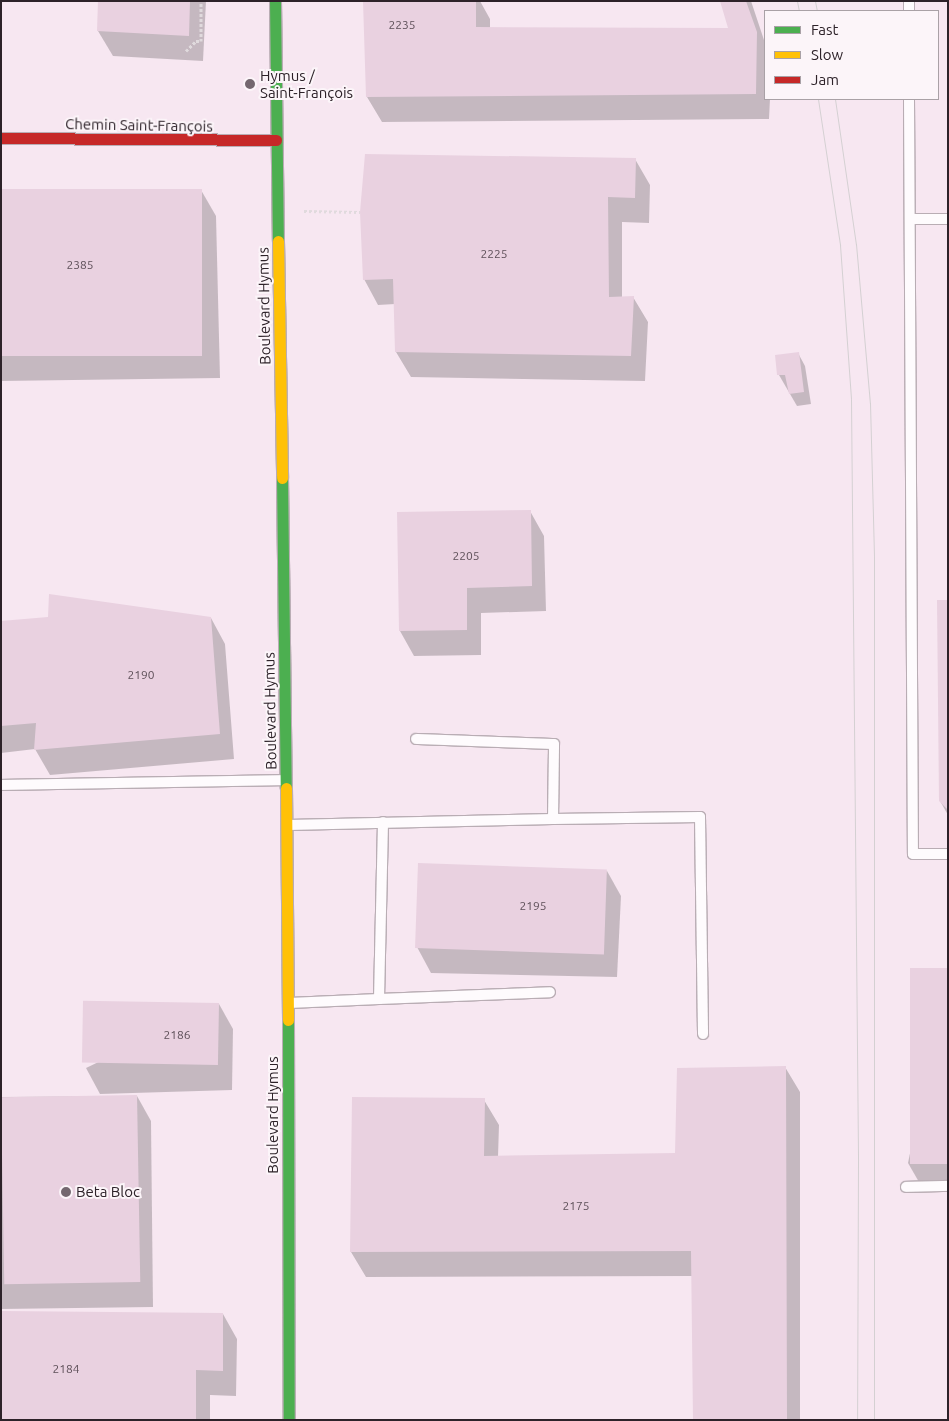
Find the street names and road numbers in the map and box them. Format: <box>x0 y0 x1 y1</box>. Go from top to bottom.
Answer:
street label: Chemin Saint-François <box>65 115 213 135</box>
street label: Boulevard Hymus <box>254 247 274 365</box>
street label: Boulevard Hymus <box>260 652 280 770</box>
street label: Boulevard Hymus <box>264 1056 282 1174</box>

